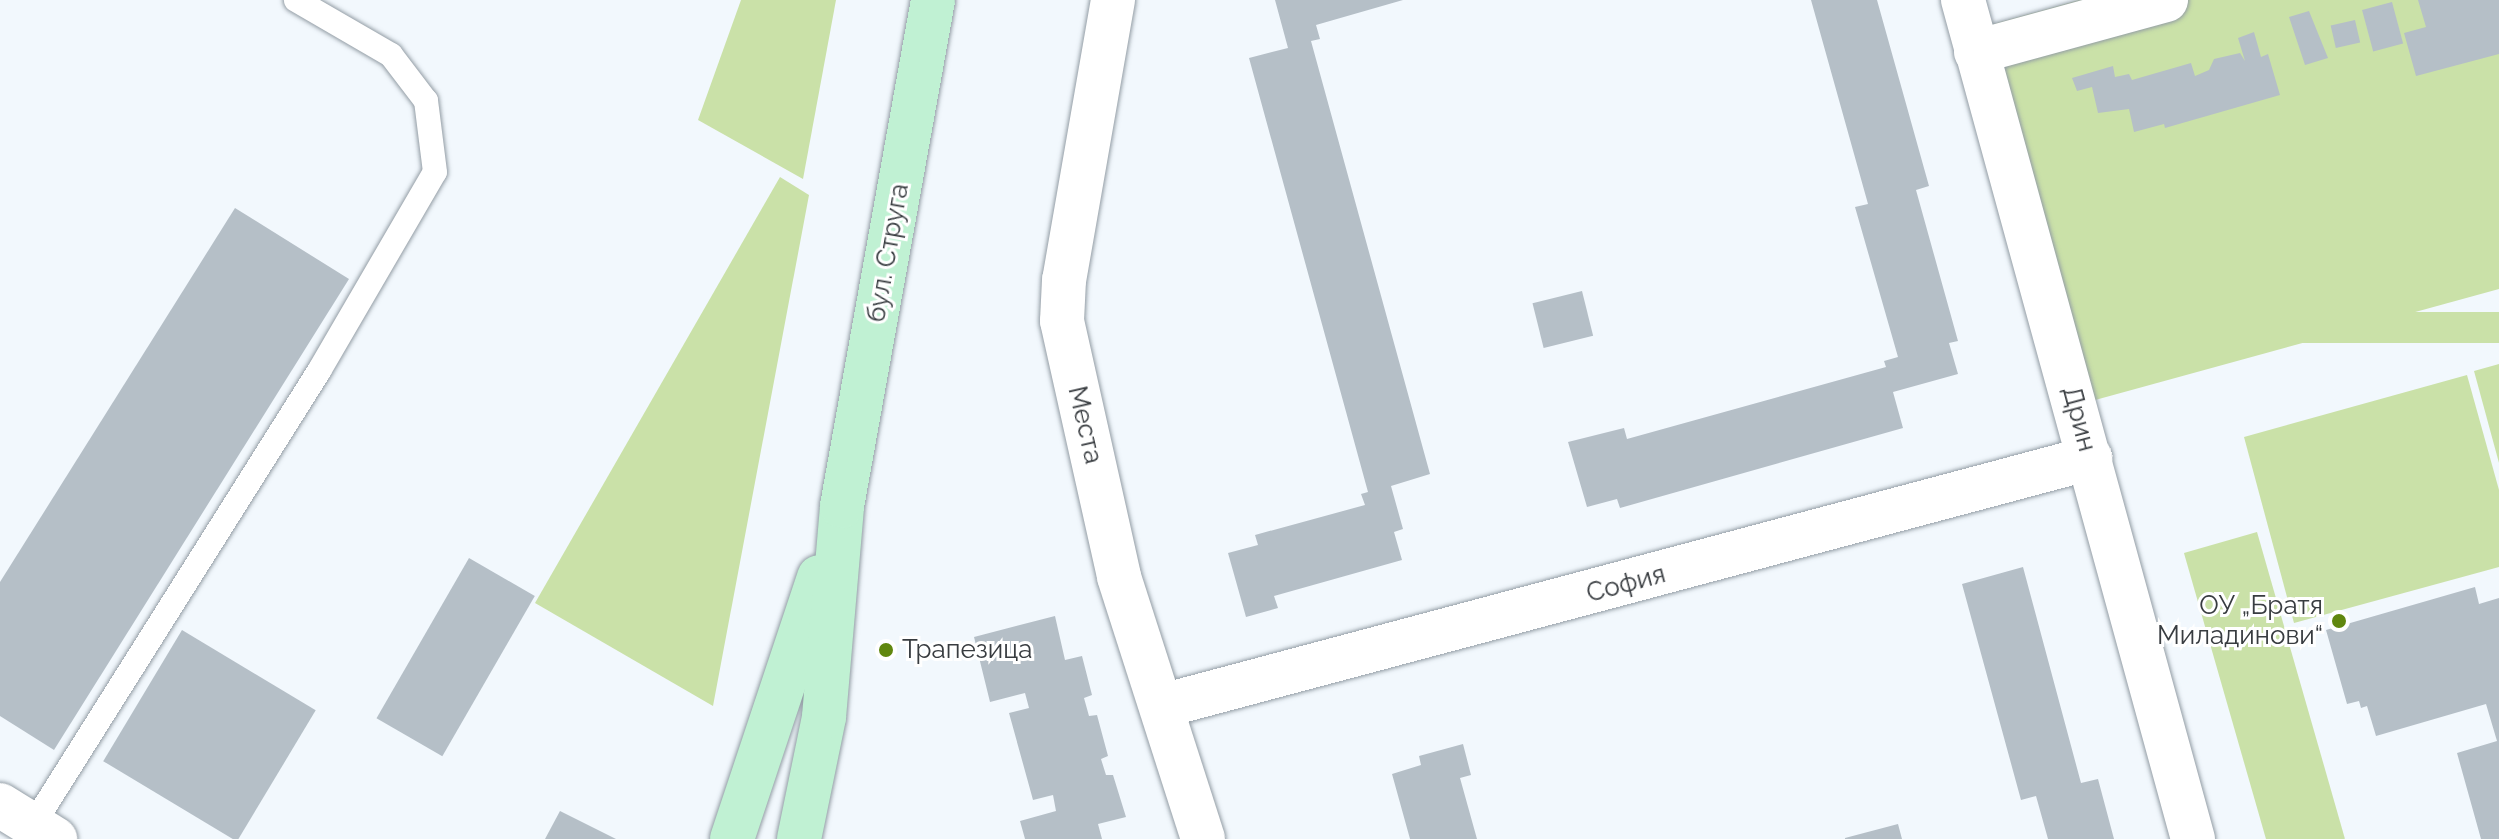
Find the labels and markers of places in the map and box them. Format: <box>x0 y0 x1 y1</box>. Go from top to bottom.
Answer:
place label: ОУ „Братя Миладинови“ <box>2157 590 2323 652</box>
marker: ОУ „Братя Миладинови“ <box>2330 612 2348 630</box>
place label: Трапезица <box>902 634 1032 666</box>
marker: Трапезица <box>877 641 895 659</box>

